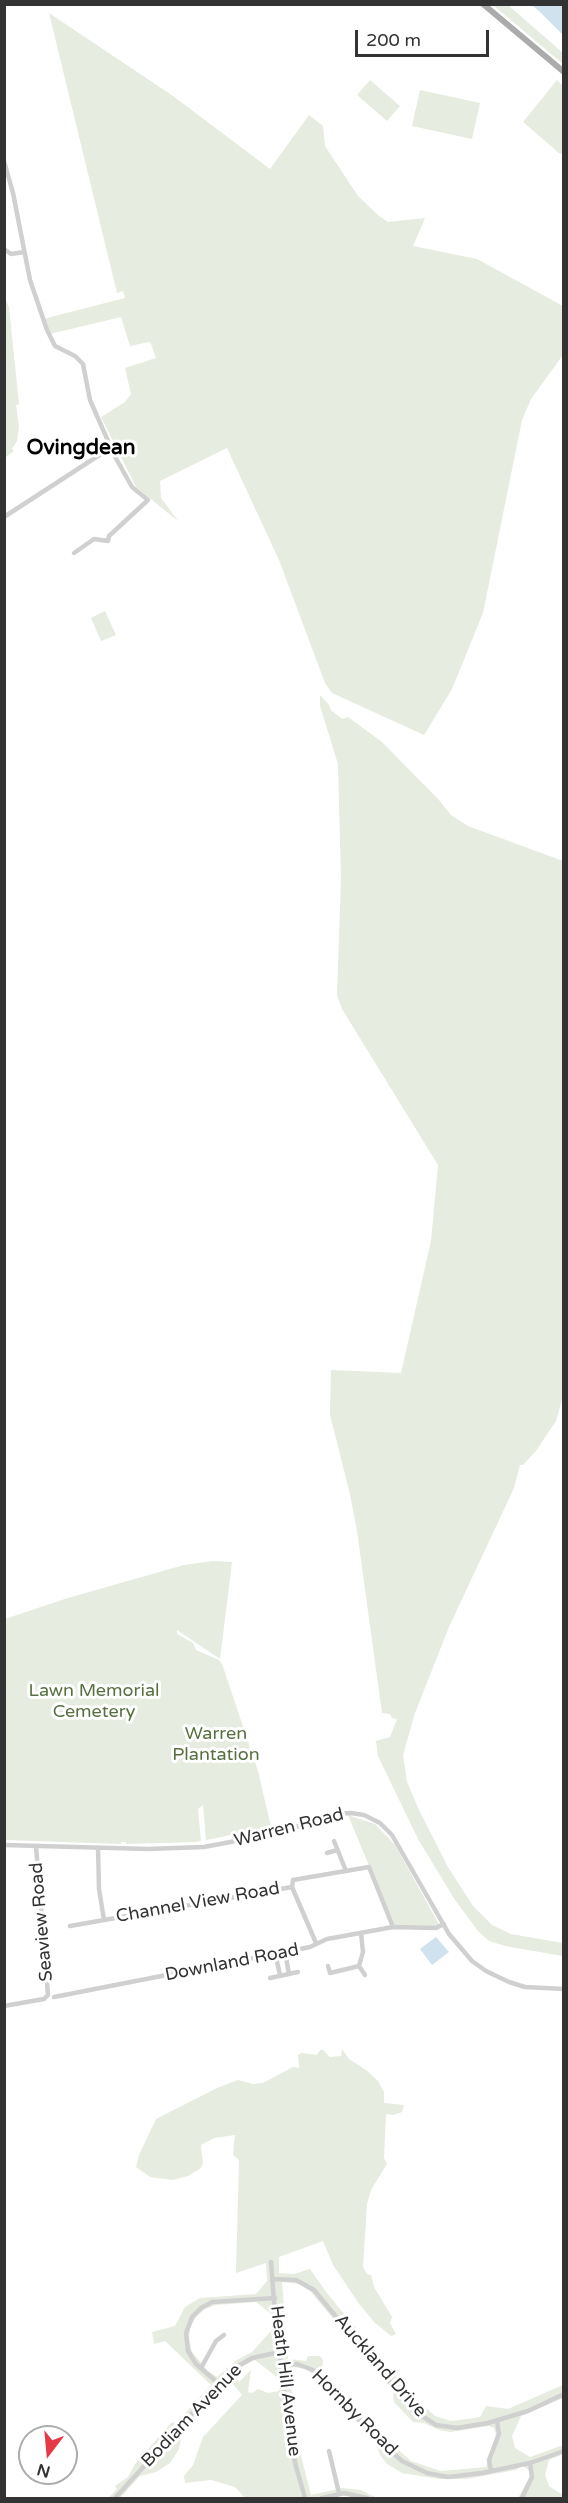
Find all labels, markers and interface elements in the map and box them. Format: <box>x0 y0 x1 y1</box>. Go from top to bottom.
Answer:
scale bar <box>358 18 492 56</box>
text: 200 m <box>366 29 421 51</box>
district label: Ovingdean <box>26 435 136 461</box>
park label: Lawn Memorial Cemetery <box>29 1680 159 1722</box>
park label: Warren Plantation <box>172 1723 260 1766</box>
street label: Warren Road <box>232 1804 346 1852</box>
street label: Seaview Road <box>26 1862 58 1982</box>
street label: Channel View Road <box>114 1878 282 1928</box>
street label: Downland Road <box>163 1939 301 1987</box>
street label: Heath Hill Avenue <box>265 2304 305 2458</box>
street label: Auckland Drive <box>329 2310 431 2422</box>
street label: Bodiam Avenue <box>137 2360 247 2472</box>
street label: Hornby Road <box>306 2365 402 2461</box>
north arrow <box>18 2425 78 2485</box>
text: N <box>35 2459 53 2482</box>

